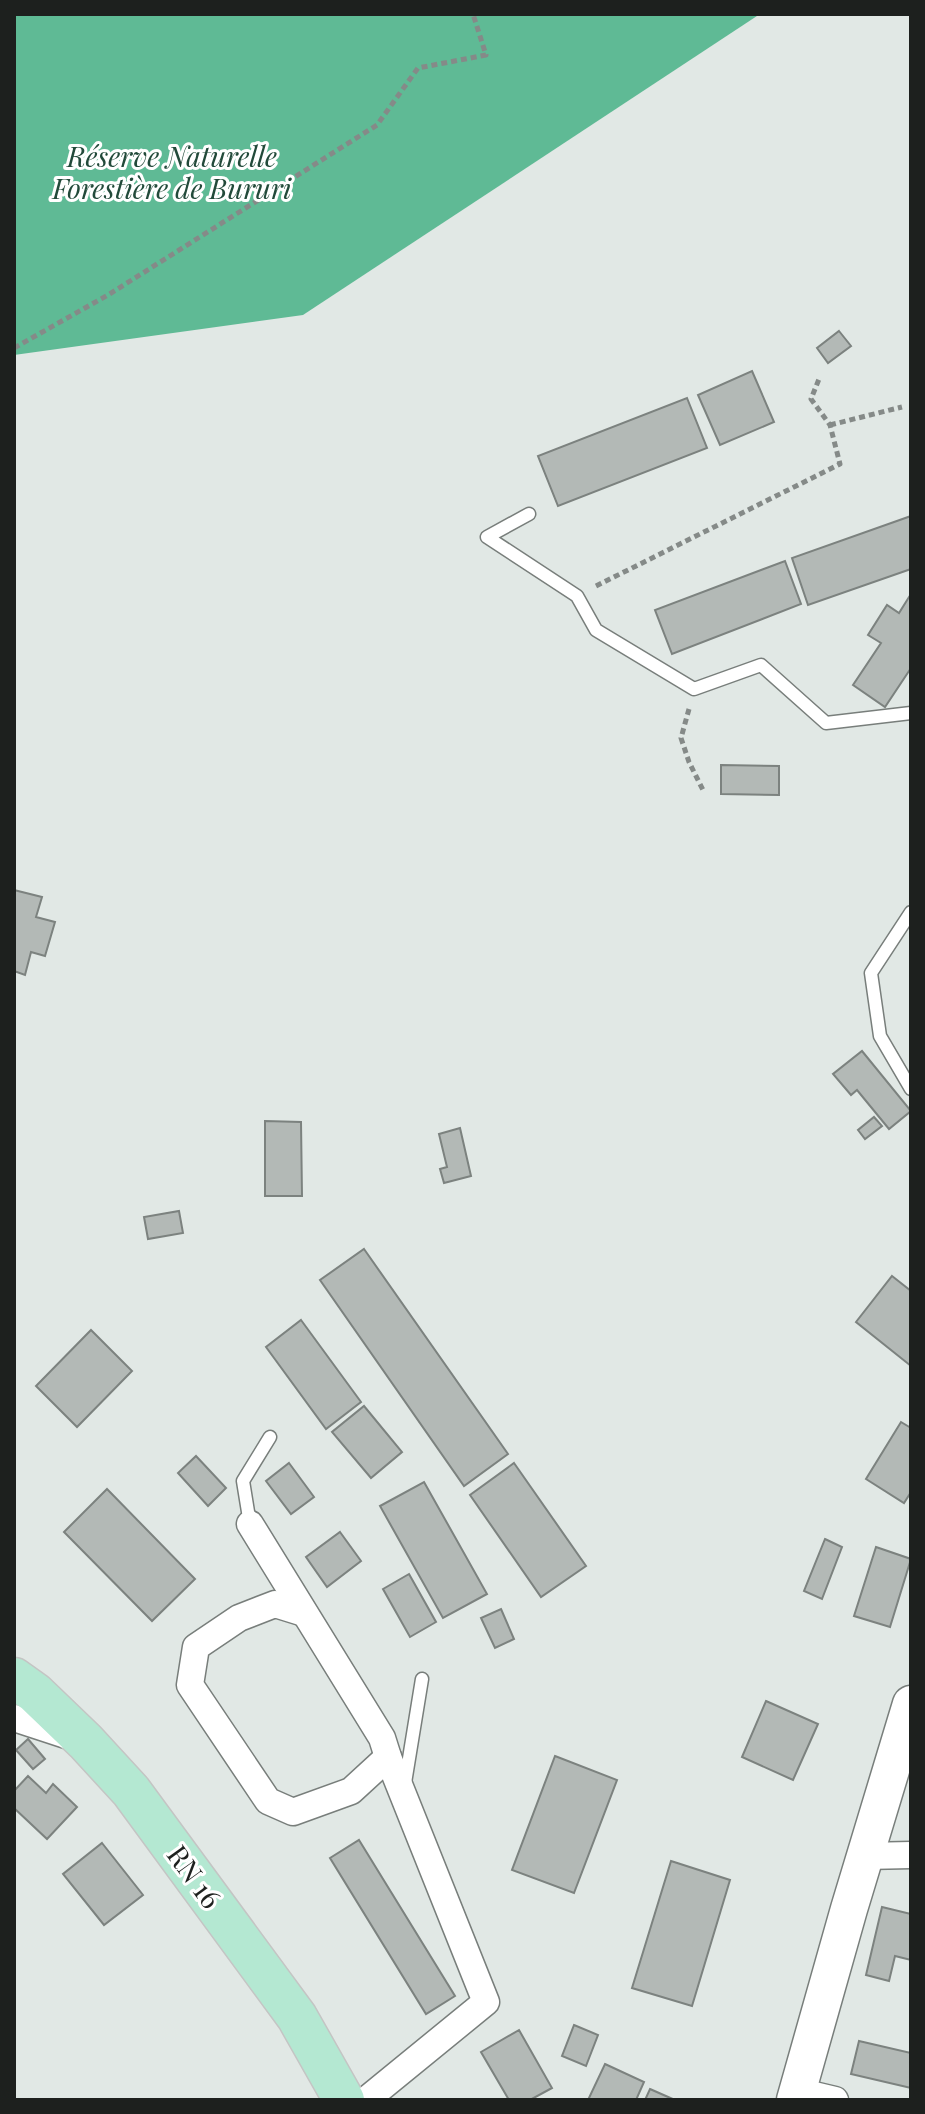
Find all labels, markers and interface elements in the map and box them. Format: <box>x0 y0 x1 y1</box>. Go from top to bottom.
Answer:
park label: Réserve Naturelle Forestière de Bururi <box>52 137 292 206</box>
street label: RN 16 <box>160 1837 231 1915</box>

